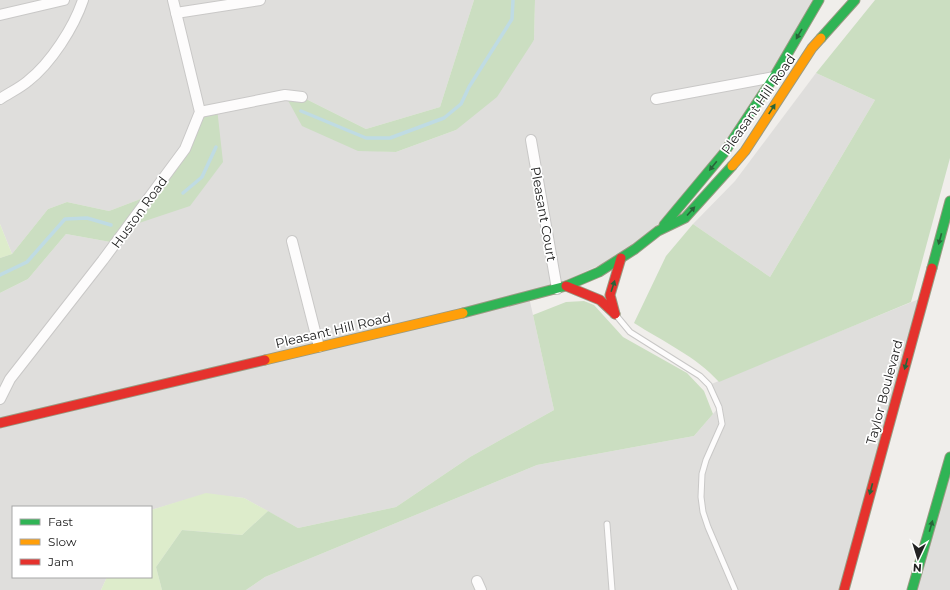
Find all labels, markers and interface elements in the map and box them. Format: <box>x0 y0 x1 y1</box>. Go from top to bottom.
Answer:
one-way arrow <box>796 28 803 40</box>
street label: Pleasant Hill Road <box>718 51 798 157</box>
one-way arrow <box>768 104 776 115</box>
one-way arrow <box>709 161 718 172</box>
street label: Pleasant Court <box>528 165 560 263</box>
street label: Huston Road <box>108 173 170 251</box>
one-way arrow <box>686 206 695 215</box>
one-way arrow <box>937 233 943 245</box>
one-way arrow <box>610 280 616 292</box>
street label: Pleasant Hill Road <box>274 309 392 351</box>
street label: Taylor Boulevard <box>862 338 906 446</box>
one-way arrow <box>902 358 908 370</box>
one-way arrow <box>868 484 874 496</box>
legend <box>12 506 152 578</box>
text: Fast <box>48 514 73 529</box>
one-way arrow <box>928 519 934 532</box>
text: Slow <box>48 534 77 549</box>
north arrow <box>898 538 938 578</box>
text: Jam <box>47 554 74 569</box>
text: N <box>912 561 922 575</box>

